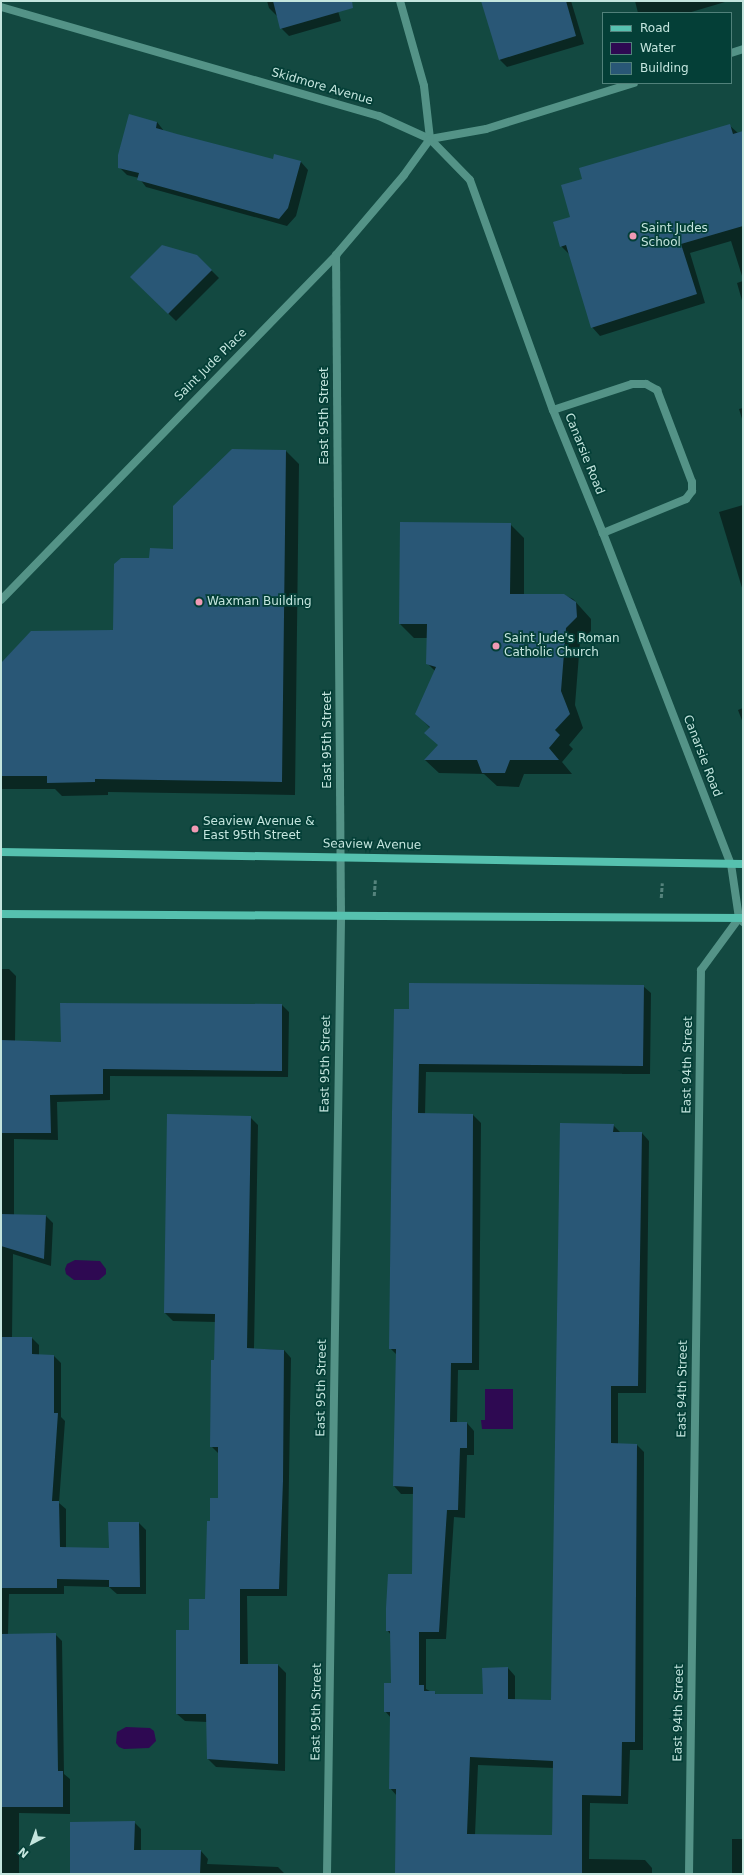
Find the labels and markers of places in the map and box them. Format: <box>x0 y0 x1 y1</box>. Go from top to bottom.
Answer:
place label: Saint Judes School <box>641 222 708 250</box>
marker: Saint Judes School <box>628 231 638 241</box>
place label: Waxman Building <box>207 595 312 609</box>
marker: Waxman Building <box>194 597 204 607</box>
place label: Saint Jude's Roman Catholic Church <box>504 632 620 660</box>
marker: Saint Jude's Roman Catholic Church <box>491 641 501 651</box>
place label: Seaview Avenue & East 95th Street <box>203 815 315 843</box>
marker: Seaview Avenue & East 95th Street <box>190 824 200 834</box>

